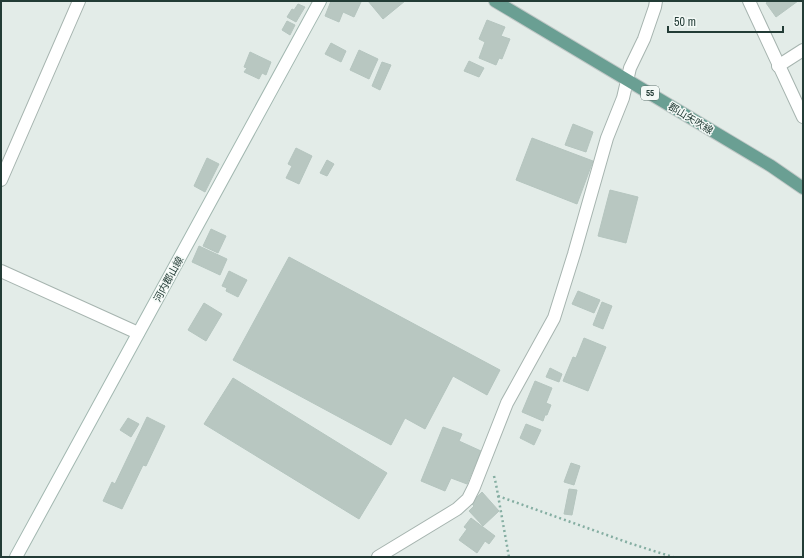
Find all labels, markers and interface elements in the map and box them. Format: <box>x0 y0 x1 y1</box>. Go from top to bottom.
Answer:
scale bar <box>668 8 783 34</box>
text: 50 m <box>674 14 696 30</box>
road number: 55 <box>641 86 659 100</box>
street label: 郡山矢吹線 <box>666 100 716 137</box>
street label: 河内郡山線 <box>151 254 186 304</box>

